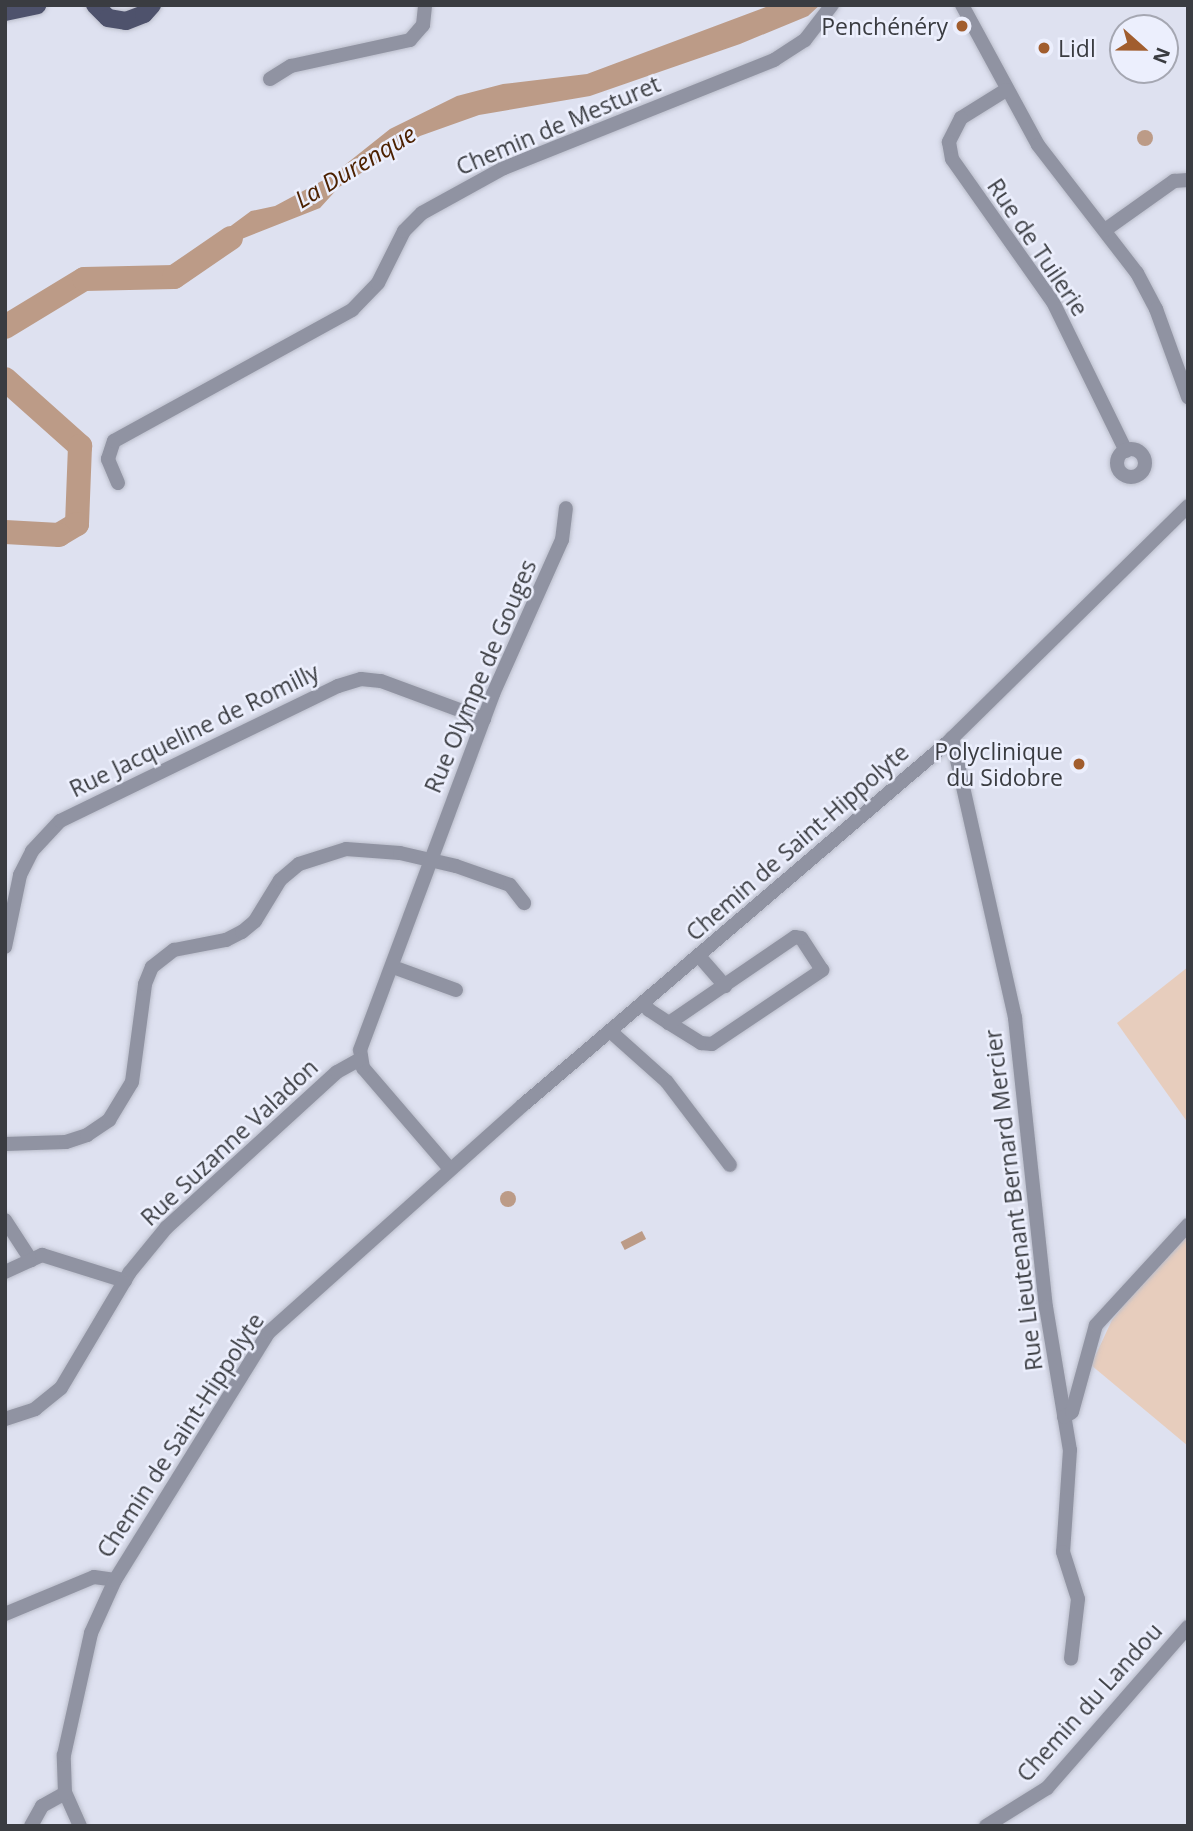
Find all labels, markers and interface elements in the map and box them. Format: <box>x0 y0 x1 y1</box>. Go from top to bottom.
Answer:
place label: Penchénéry <box>821 12 948 40</box>
north arrow <box>1109 14 1179 84</box>
marker: Penchénéry <box>954 18 970 34</box>
place label: Lidl <box>1058 34 1096 62</box>
marker: Lidl <box>1036 40 1052 56</box>
text: N <box>1147 44 1177 68</box>
street label: Chemin de Mesturet <box>452 70 664 180</box>
water label: La Durenque <box>289 119 421 213</box>
street label: Rue de Tuilerie <box>982 173 1094 321</box>
street label: Rue Olympe de Gouges <box>418 555 542 797</box>
street label: Rue Jacqueline de Romilly <box>65 658 323 802</box>
place label: Polyclinique du Sidobre <box>934 737 1063 791</box>
street label: Chemin de Saint-Hippolyte <box>680 738 914 946</box>
marker: Polyclinique du Sidobre <box>1069 754 1089 774</box>
street label: Rue Lieutenant Bernard Mercier <box>978 1028 1048 1372</box>
street label: Rue Suzanne Valadon <box>135 1053 323 1231</box>
street label: Chemin de Saint-Hippolyte <box>91 1308 269 1562</box>
street label: Chemin du Landou <box>1011 1617 1167 1787</box>

